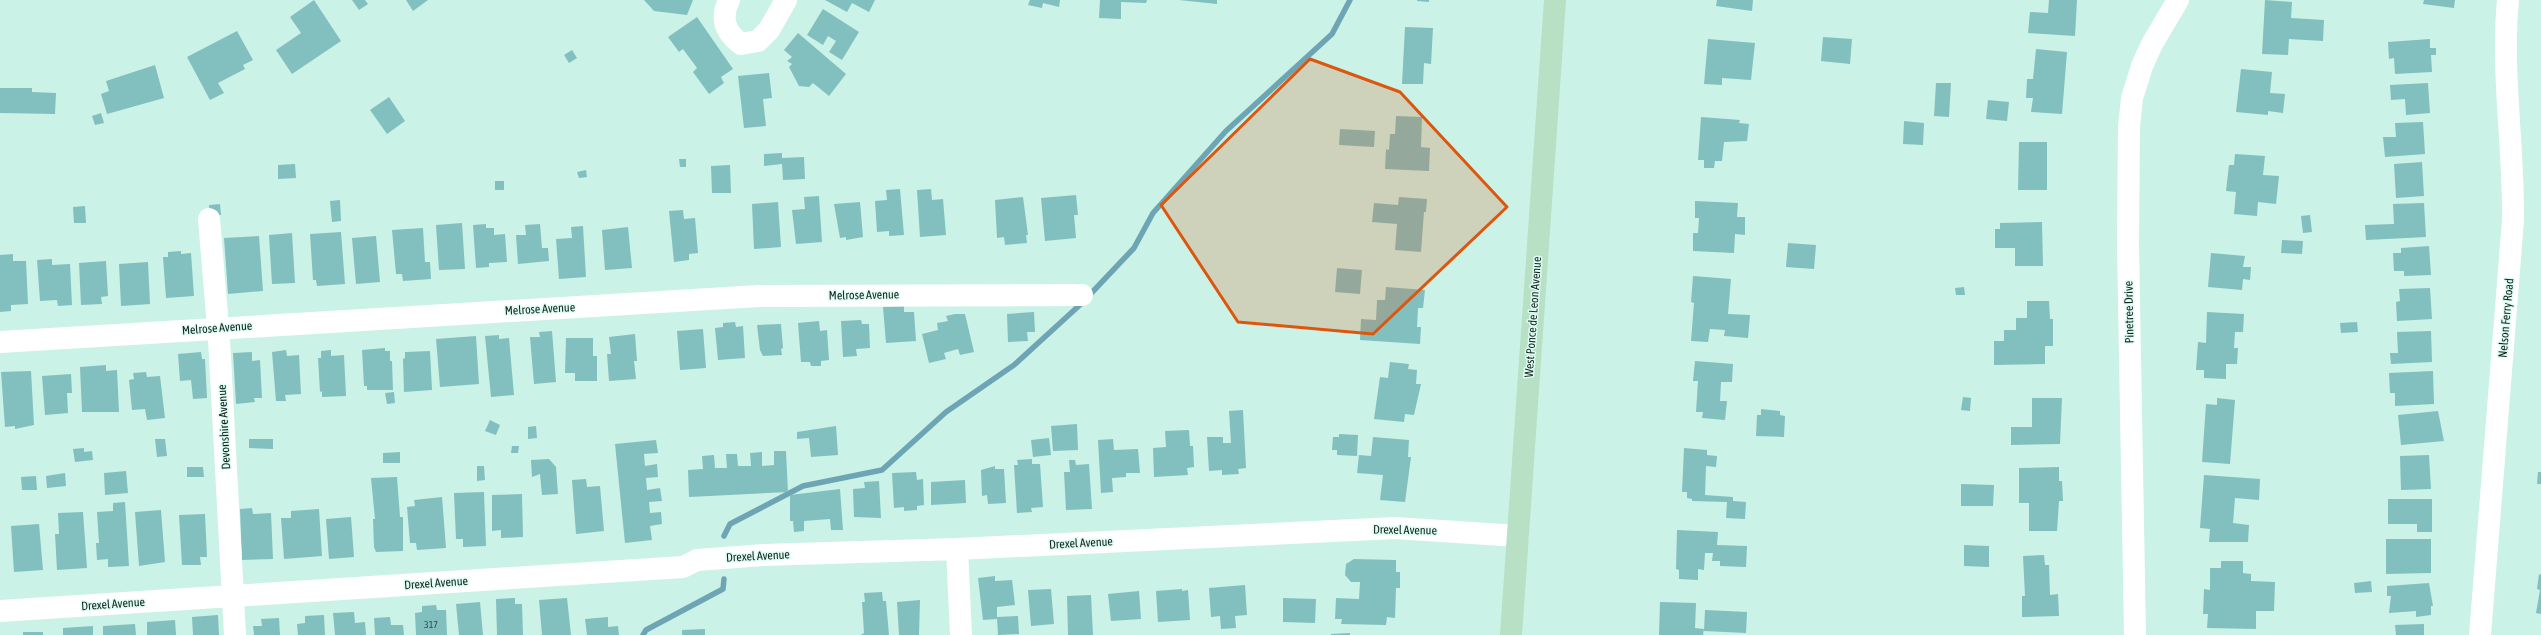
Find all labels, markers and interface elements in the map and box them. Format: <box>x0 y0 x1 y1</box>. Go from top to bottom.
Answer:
street label: West Ponce de Leon Avenue <box>1522 256 1544 378</box>
street label: Nelson Ferry Road <box>2496 278 2516 358</box>
street label: Pinetree Drive <box>2121 281 2137 343</box>
street label: Melrose Avenue <box>829 287 899 303</box>
street label: Melrose Avenue <box>504 300 576 318</box>
street label: Melrose Avenue <box>181 319 253 337</box>
street label: Devonshire Avenue <box>215 384 233 470</box>
street label: Drexel Avenue <box>1373 522 1437 538</box>
street label: Drexel Avenue <box>1049 534 1113 552</box>
street label: Drexel Avenue <box>726 547 790 565</box>
street label: Drexel Avenue <box>404 574 468 592</box>
street label: Drexel Avenue <box>81 595 145 613</box>
house number: 317 <box>424 619 438 630</box>

